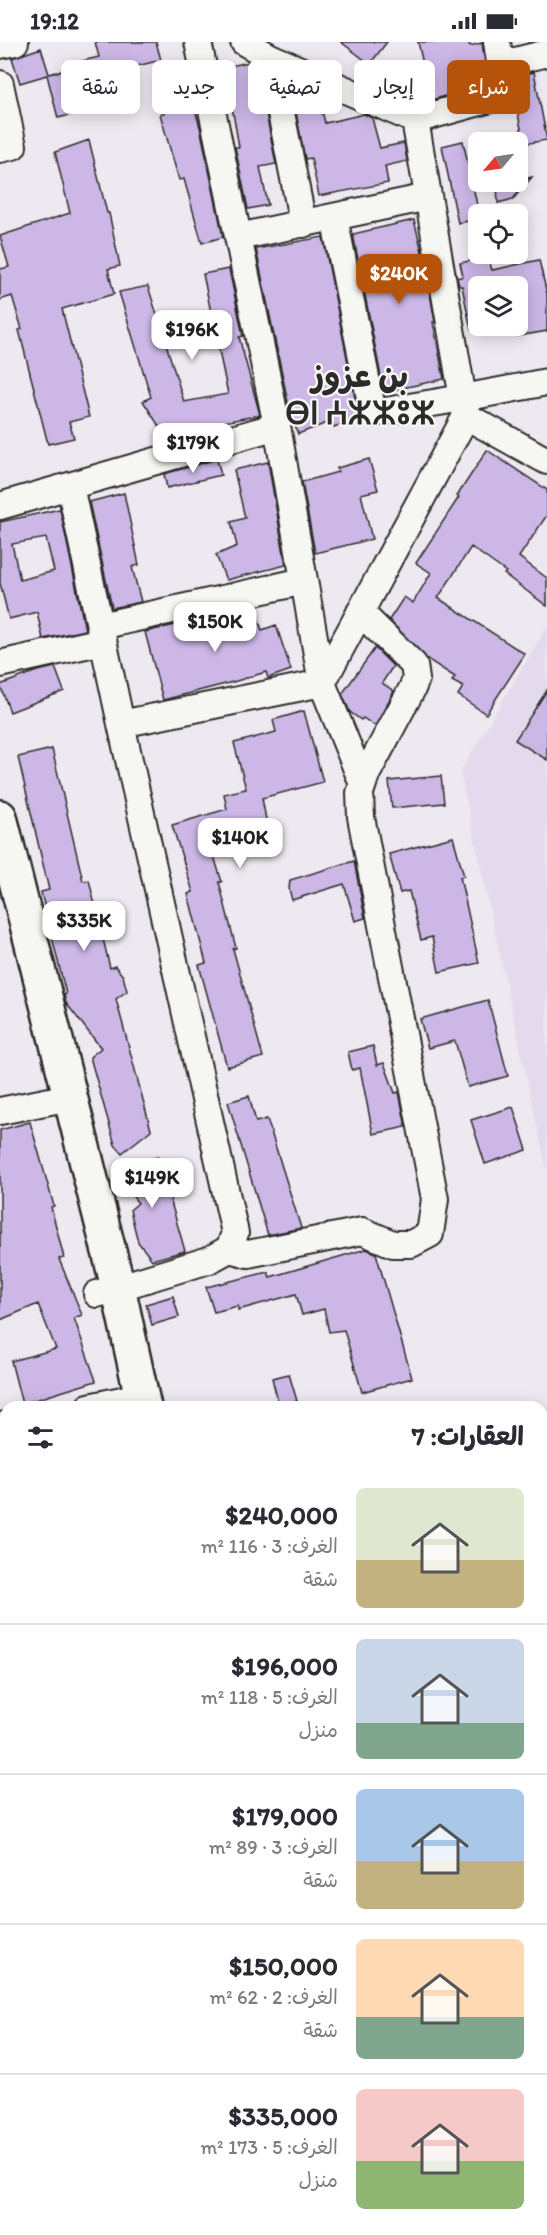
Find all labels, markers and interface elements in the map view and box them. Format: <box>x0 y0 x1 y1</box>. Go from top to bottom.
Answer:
text: 19:12 <box>30 8 79 35</box>
chip: شقة <box>61 60 140 114</box>
chip: جديد <box>152 60 236 114</box>
chip: تصفية <box>248 60 342 114</box>
chip: إيجار <box>354 60 435 114</box>
chip: شراء <box>447 60 530 114</box>
north arrow <box>468 132 528 192</box>
map controls <box>468 132 528 336</box>
button: locate <box>468 204 528 264</box>
pin: $240K <box>357 254 441 305</box>
text: $240K <box>370 261 428 285</box>
button: layers <box>468 276 528 336</box>
pin: $196K <box>150 310 234 361</box>
text: $196K <box>165 317 219 341</box>
district label: بن عزوز ⴱⵏ ⵄⵣⵣⵓⵣ <box>285 357 435 432</box>
pin: $179K <box>151 423 235 474</box>
text: $179K <box>167 430 219 454</box>
pin: $150K <box>173 602 257 653</box>
text: $150K <box>187 609 243 633</box>
pin: $140K <box>198 818 282 869</box>
text: $140K <box>212 825 268 849</box>
pin: $335K <box>42 901 126 952</box>
text: $335K <box>56 908 112 932</box>
pin: $149K <box>110 1158 194 1209</box>
text: $149K <box>125 1165 179 1189</box>
text: العقارات: 7 <box>412 1420 524 1452</box>
icon: filters <box>24 1421 57 1454</box>
text: $240,000 <box>225 1499 338 1531</box>
icon: home <box>404 1512 476 1584</box>
text: الغرف: 3 · 116 m² <box>201 1534 338 1558</box>
text: شقة <box>303 1567 338 1591</box>
text: $196,000 <box>231 1650 338 1682</box>
icon: home <box>404 1663 476 1735</box>
text: الغرف: 5 · 118 m² <box>201 1685 338 1709</box>
text: منزل <box>299 1718 338 1742</box>
text: $179,000 <box>232 1800 338 1832</box>
icon: home <box>404 1813 476 1885</box>
text: الغرف: 3 · 89 m² <box>209 1835 338 1859</box>
text: شقة <box>303 1868 338 1892</box>
text: $150,000 <box>229 1950 338 1982</box>
icon: home <box>404 1963 476 2035</box>
text: الغرف: 2 · 62 m² <box>209 1985 338 2009</box>
text: شقة <box>303 2018 338 2042</box>
text: $335,000 <box>229 2100 338 2132</box>
icon: home <box>404 2113 476 2185</box>
text: الغرف: 5 · 173 m² <box>200 2135 338 2159</box>
text: منزل <box>299 2168 338 2192</box>

